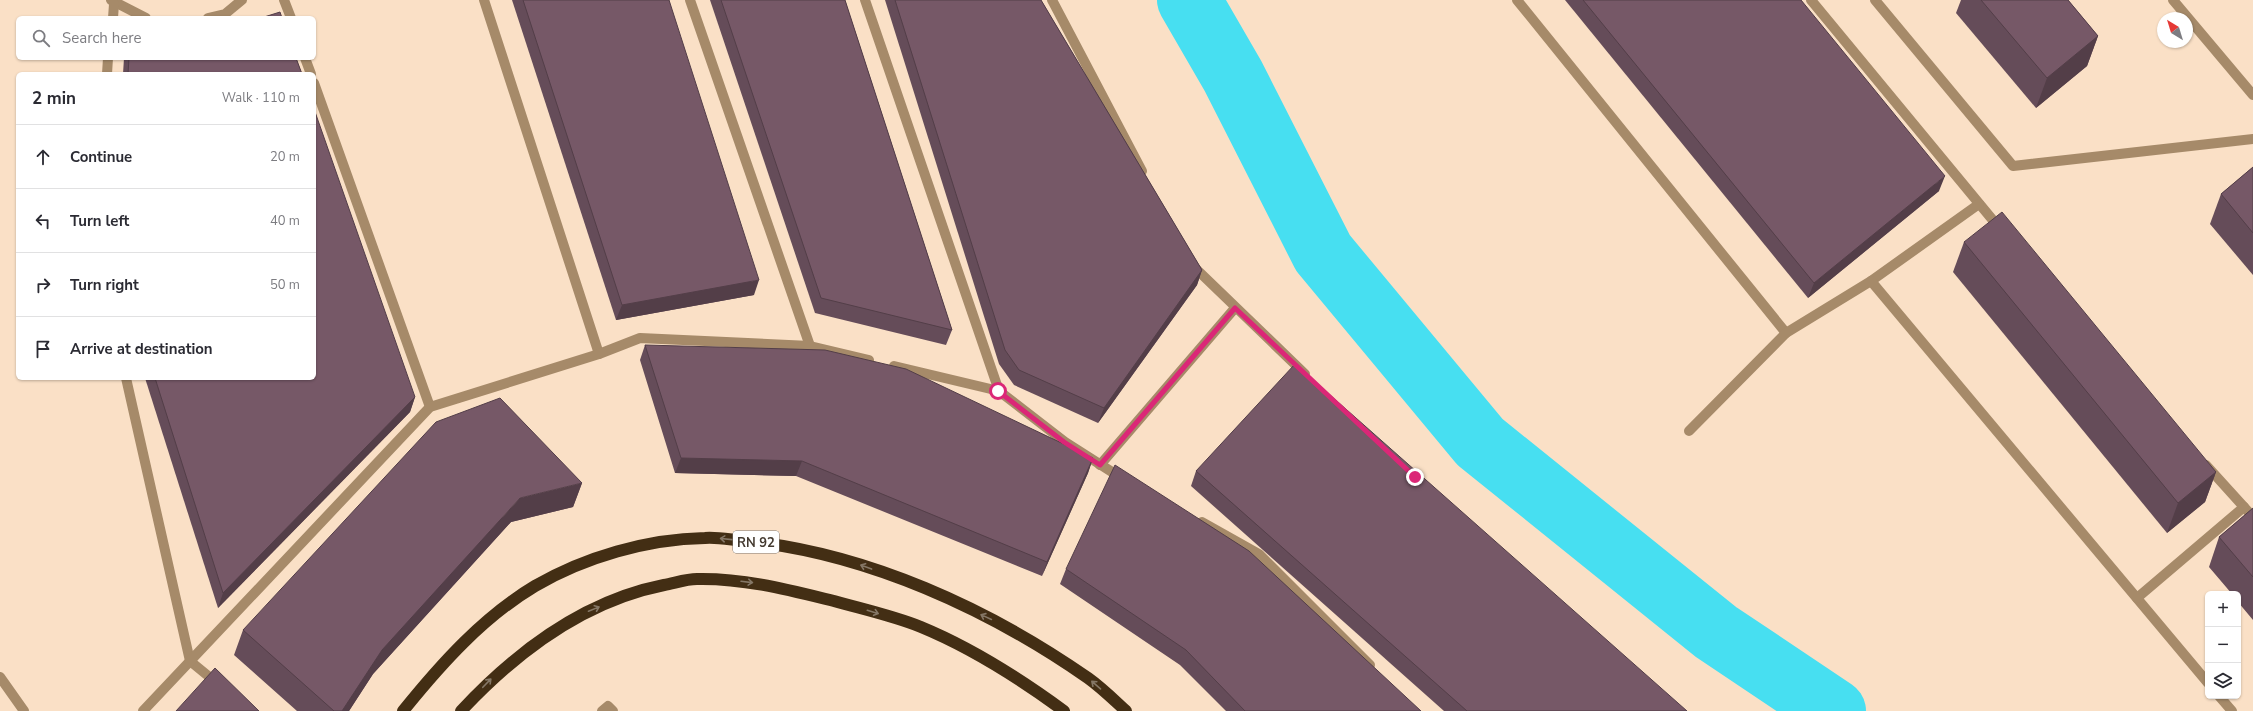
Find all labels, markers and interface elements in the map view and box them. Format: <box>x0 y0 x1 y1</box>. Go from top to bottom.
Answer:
north arrow <box>2157 12 2193 48</box>
search box <box>16 16 316 60</box>
icon: search <box>30 27 52 49</box>
text: Search here <box>62 28 142 48</box>
text: 2 min <box>32 87 76 110</box>
text: Walk · 110 m <box>222 89 300 107</box>
icon: ahead <box>32 146 54 168</box>
text: Continue <box>70 147 132 167</box>
text: 20 m <box>270 148 300 166</box>
icon: left <box>32 210 54 232</box>
text: Turn left <box>70 211 129 231</box>
text: 40 m <box>270 212 300 230</box>
icon: right <box>32 274 54 296</box>
text: Turn right <box>70 275 139 295</box>
text: 50 m <box>270 276 300 294</box>
icon: arrive <box>32 338 54 360</box>
text: Arrive at destination <box>70 339 213 359</box>
route start <box>989 382 1007 400</box>
route end <box>1406 468 1424 486</box>
road number: RN 92 <box>733 531 779 553</box>
one-way arrow <box>720 536 733 543</box>
one-way arrow <box>861 562 873 570</box>
one-way arrow <box>740 579 753 586</box>
map controls <box>2205 591 2241 699</box>
button: + <box>2205 591 2241 627</box>
one-way arrow <box>587 604 599 612</box>
one-way arrow <box>866 609 879 616</box>
one-way arrow <box>981 613 993 620</box>
button: − <box>2205 627 2241 663</box>
button: layers <box>2205 663 2241 699</box>
one-way arrow <box>483 678 492 688</box>
one-way arrow <box>1091 681 1102 690</box>

